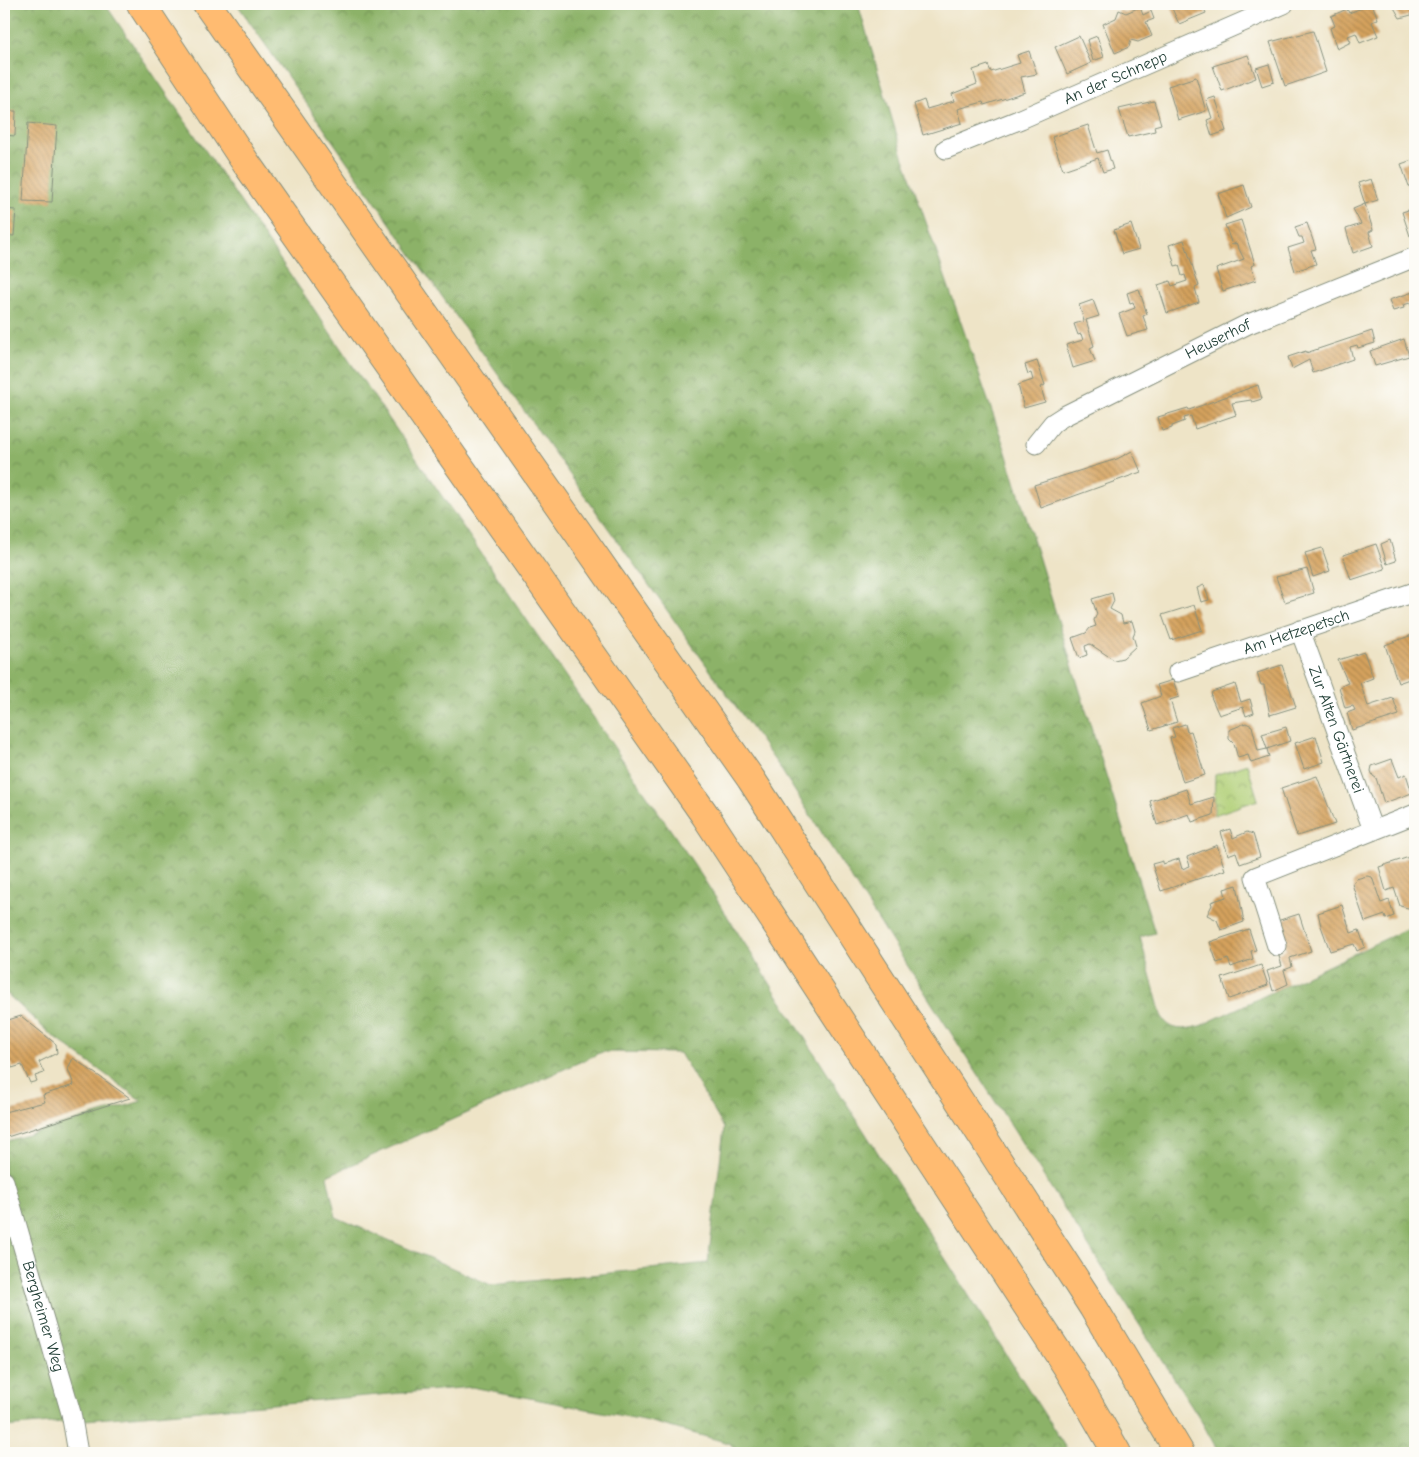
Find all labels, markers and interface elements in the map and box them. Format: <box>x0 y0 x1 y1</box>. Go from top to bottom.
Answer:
street label: An der Schnepp <box>1061 47 1170 108</box>
street label: Heuserhof <box>1182 315 1254 363</box>
street label: Am Hetzepetsch <box>1241 606 1352 658</box>
street label: Zur Alten Gärtnerei <box>1305 664 1368 795</box>
street label: Bergheimer Weg <box>19 1259 68 1374</box>

